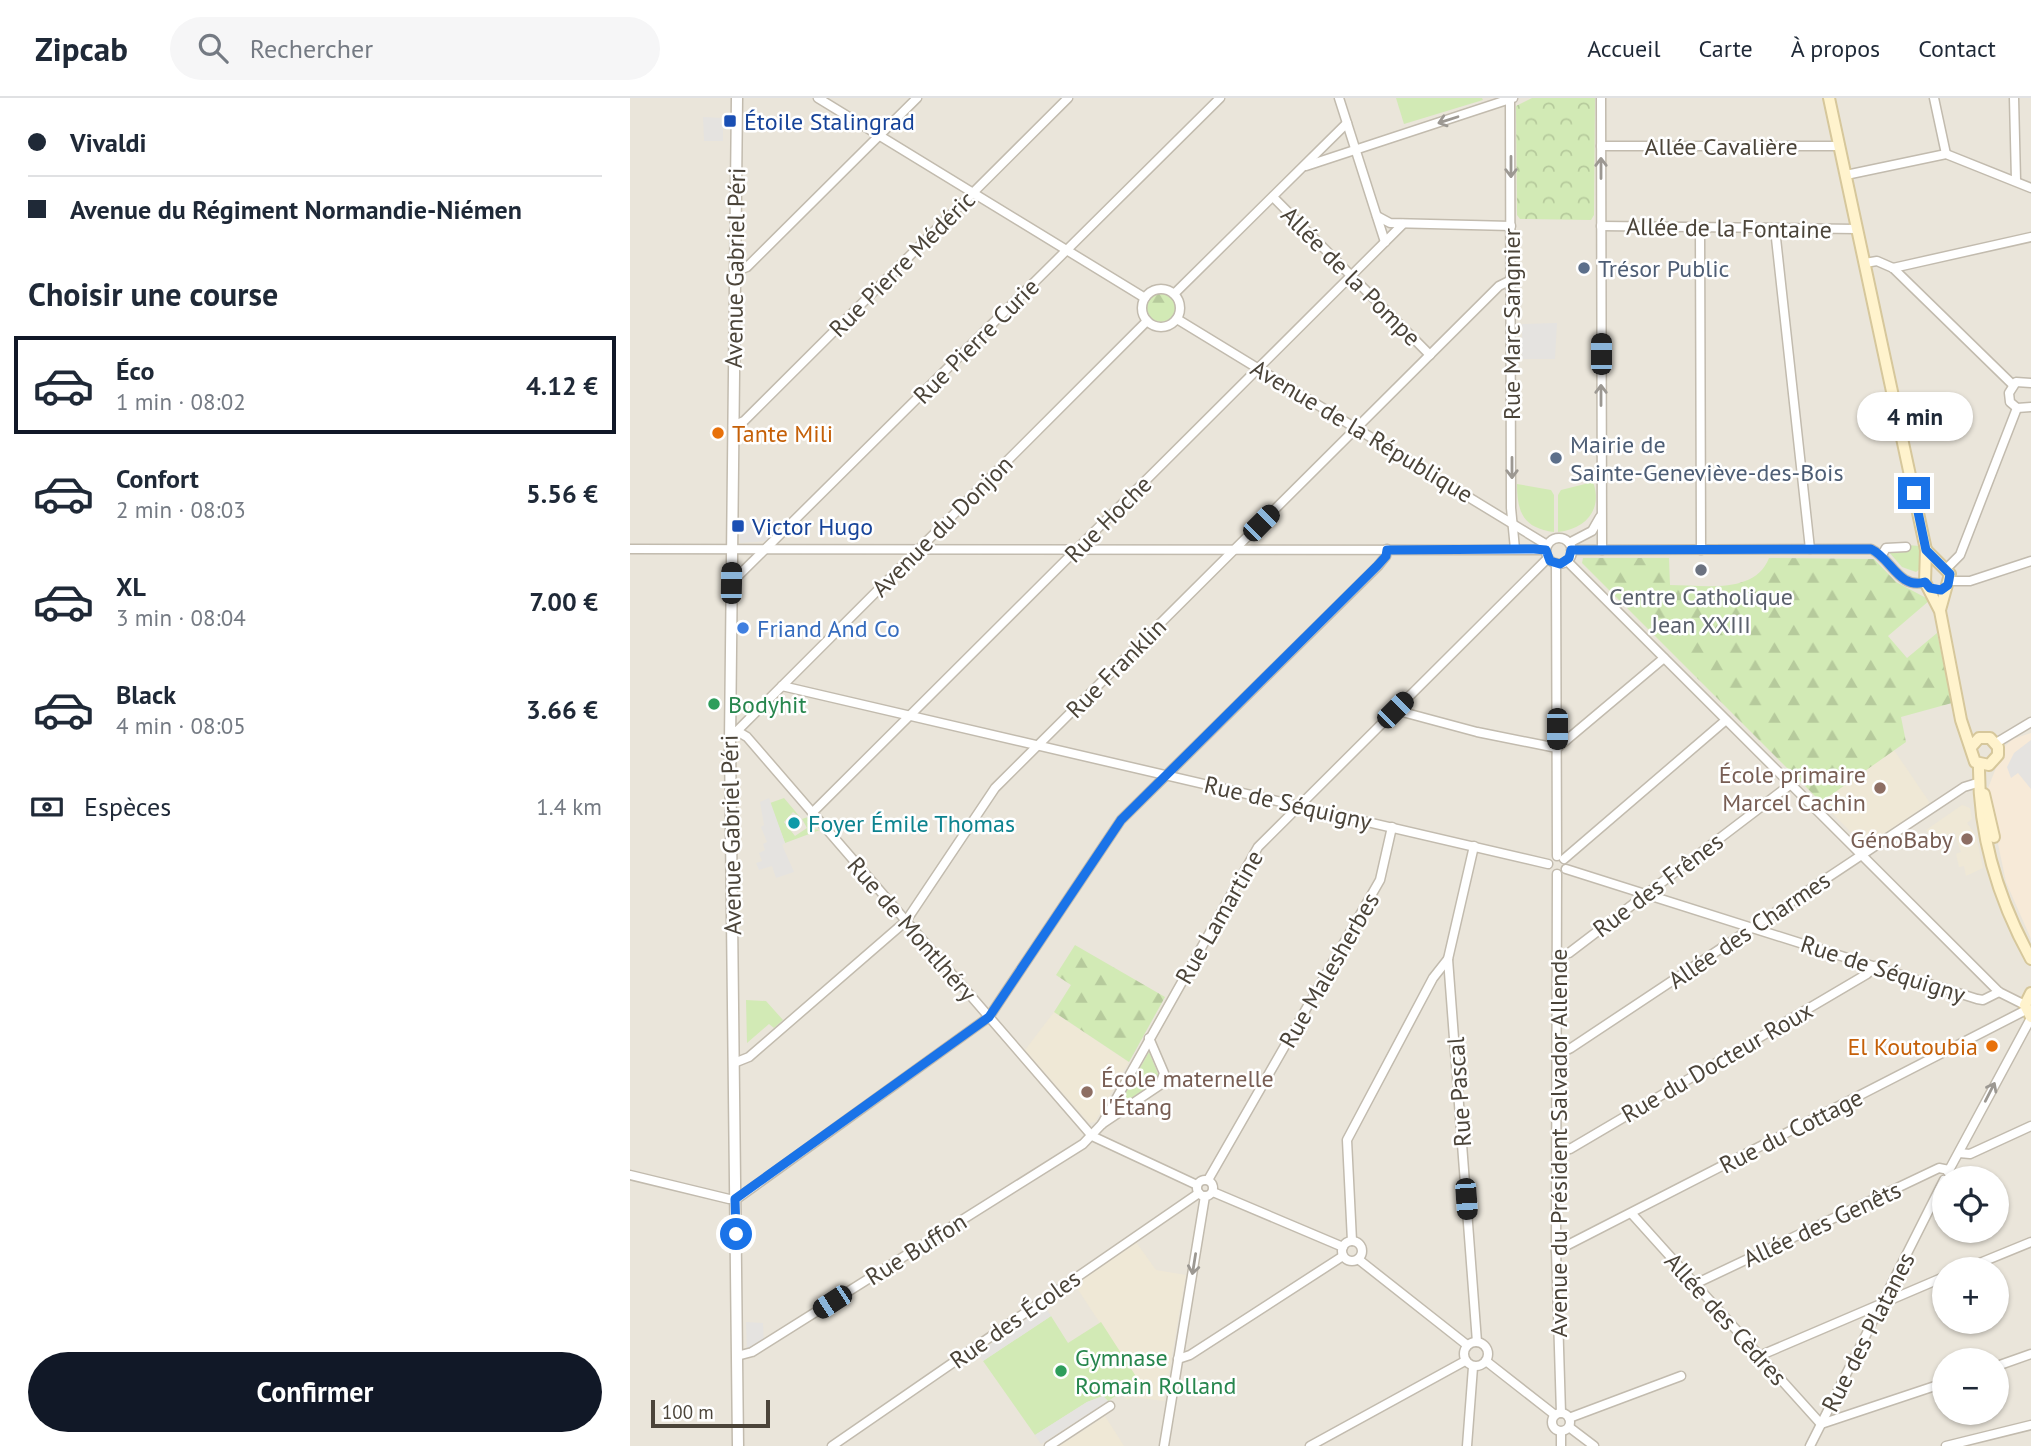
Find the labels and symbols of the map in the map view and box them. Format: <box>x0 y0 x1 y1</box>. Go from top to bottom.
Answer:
place label: Étoile Stalingrad <box>744 106 915 137</box>
marker: Étoile Stalingrad <box>722 113 738 129</box>
one-way arrow <box>1437 114 1459 127</box>
street label: Allée Cavalière <box>1644 131 1798 162</box>
one-way arrow <box>1504 155 1518 178</box>
one-way arrow <box>1594 156 1608 179</box>
street label: Avenue Gabriel Péri <box>718 168 752 368</box>
street label: Rue Pierre Médéric <box>822 184 982 344</box>
street label: Allée de la Pompe <box>1274 199 1428 353</box>
street label: Allée de la Fontaine <box>1626 211 1832 245</box>
street label: Rue Marc Sangnier <box>1496 228 1527 420</box>
place label: Trésor Public <box>1598 253 1730 284</box>
marker: Trésor Public <box>1576 260 1592 276</box>
street label: Rue Pierre Curie <box>907 272 1045 410</box>
car <box>1591 333 1612 375</box>
street label: Avenue de la République <box>1245 352 1479 510</box>
one-way arrow <box>1594 384 1608 407</box>
callout: 4 min <box>1856 392 1972 440</box>
place label: Tante Mili <box>732 418 833 449</box>
marker: Tante Mili <box>710 425 726 441</box>
place label: Mairie de Sainte-Geneviève-des-Bois <box>1570 429 1844 488</box>
street label: Avenue du Donjon <box>865 449 1019 603</box>
marker: Mairie de Sainte-Geneviève-des-Bois <box>1548 450 1564 466</box>
one-way arrow <box>1505 456 1519 479</box>
street label: Rue Hoche <box>1058 469 1158 569</box>
route end <box>1898 477 1930 509</box>
car <box>1239 501 1284 545</box>
place label: Victor Hugo <box>751 511 873 542</box>
marker: Victor Hugo <box>730 518 746 534</box>
car <box>721 562 742 604</box>
marker: Centre Catholique Jean XXIII <box>1693 562 1709 578</box>
place label: Centre Catholique Jean XXIII <box>1609 581 1793 640</box>
street label: Rue Franklin <box>1059 611 1173 725</box>
place label: Friand And Co <box>757 613 900 644</box>
marker: Friand And Co <box>735 620 751 636</box>
car <box>1373 688 1418 732</box>
place label: Bodyhit <box>728 689 807 720</box>
marker: Bodyhit <box>706 696 722 712</box>
car <box>1547 708 1568 750</box>
street label: Avenue Gabriel Péri <box>714 735 748 935</box>
place label: École primaire Marcel Cachin <box>1719 759 1866 818</box>
street label: Rue de Séquigny <box>1201 769 1375 837</box>
marker: École primaire Marcel Cachin <box>1872 780 1888 796</box>
place label: Foyer Émile Thomas <box>808 808 1015 839</box>
marker: Foyer Émile Thomas <box>786 815 802 831</box>
place label: GénoBaby <box>1850 824 1953 855</box>
street label: Rue des Frênes <box>1587 826 1729 944</box>
marker: GénoBaby <box>1959 831 1975 847</box>
street label: Rue Lamartine <box>1168 844 1270 990</box>
street label: Rue de Montlhéry <box>841 850 983 1008</box>
street label: Allée des Charmes <box>1662 864 1836 996</box>
street label: Rue Malesherbes <box>1272 887 1386 1053</box>
street label: Rue de Séquigny <box>1797 928 1969 1010</box>
street label: Avenue du Président Salvador Allende <box>1543 948 1574 1338</box>
street label: Rue du Docteur Roux <box>1616 995 1818 1129</box>
place label: El Koutoubia <box>1847 1031 1978 1062</box>
street label: Rue Pascal <box>1440 1036 1478 1148</box>
marker: El Koutoubia <box>1984 1038 2000 1054</box>
place label: École maternelle l'Étang <box>1101 1063 1274 1122</box>
street label: Rue du Cottage <box>1714 1082 1868 1180</box>
one-way arrow <box>1984 1082 1998 1103</box>
marker: École maternelle l'Étang <box>1079 1084 1095 1100</box>
street label: Allée des Genêts <box>1738 1174 1906 1274</box>
car <box>1455 1177 1478 1221</box>
street label: Rue Buffon <box>860 1206 972 1292</box>
route start <box>720 1218 752 1250</box>
street label: Allée des Cèdres <box>1658 1246 1794 1392</box>
street label: Rue des Platanes <box>1814 1247 1922 1417</box>
one-way arrow <box>1187 1252 1200 1275</box>
street label: Rue des Écoles <box>944 1263 1086 1375</box>
car <box>809 1282 856 1322</box>
place label: Gymnase Romain Rolland <box>1075 1342 1236 1401</box>
marker: Gymnase Romain Rolland <box>1053 1363 1069 1379</box>
scale bar <box>651 1397 770 1429</box>

